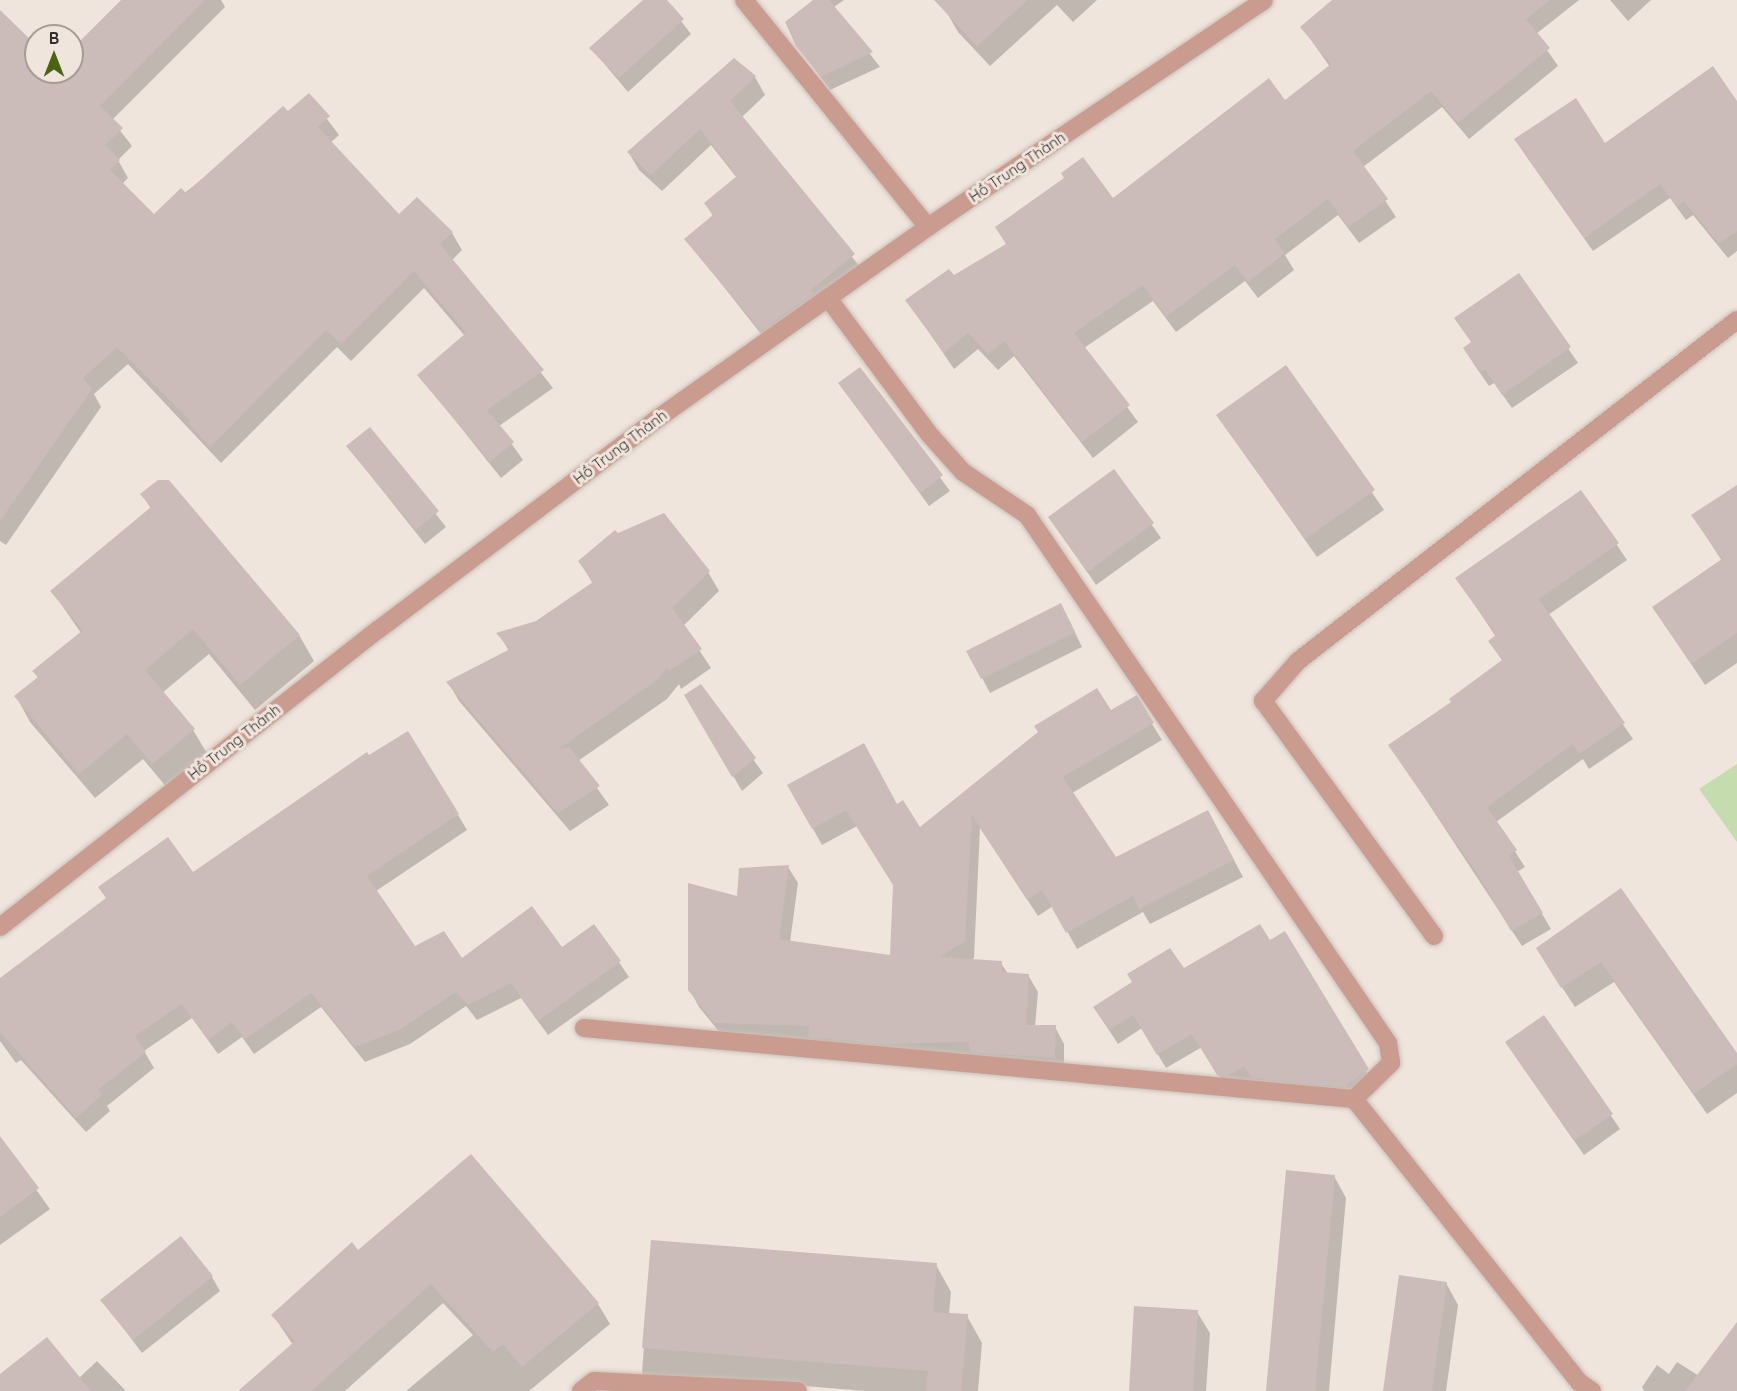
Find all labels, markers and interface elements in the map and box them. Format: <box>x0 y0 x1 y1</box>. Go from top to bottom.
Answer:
north arrow <box>24 24 84 84</box>
text: B <box>49 28 59 48</box>
street label: Hồ Trung Thành <box>965 128 1069 206</box>
street label: Hồ Trung Thành <box>570 406 670 488</box>
street label: Hồ Trung Thành <box>184 700 284 784</box>

